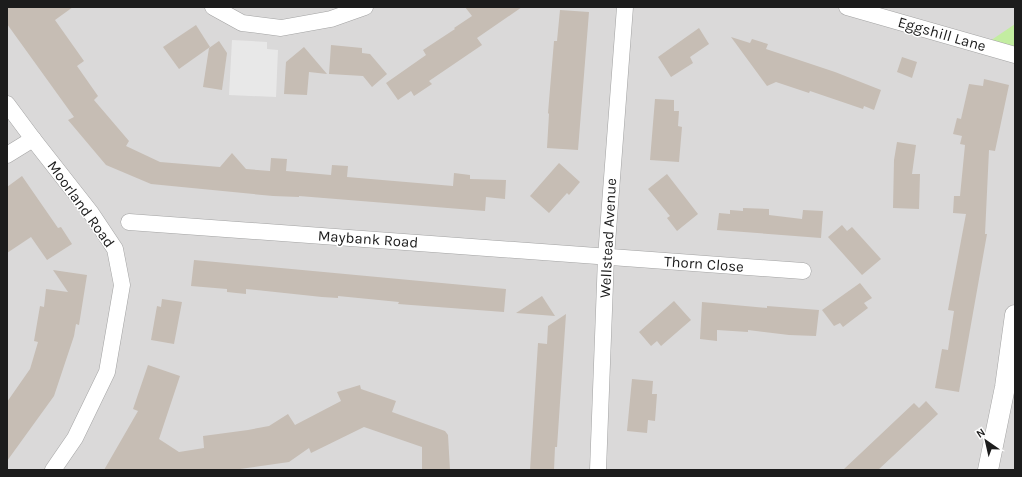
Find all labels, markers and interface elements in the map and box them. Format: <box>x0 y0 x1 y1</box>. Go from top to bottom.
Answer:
street label: Eggshill Lane <box>896 13 988 55</box>
street label: Moorland Road <box>43 157 119 251</box>
street label: Wellstead Avenue <box>596 177 620 299</box>
street label: Maybank Road <box>317 227 419 251</box>
street label: Thorn Close <box>663 252 745 276</box>
north arrow <box>966 421 1006 461</box>
text: N <box>974 426 988 441</box>

